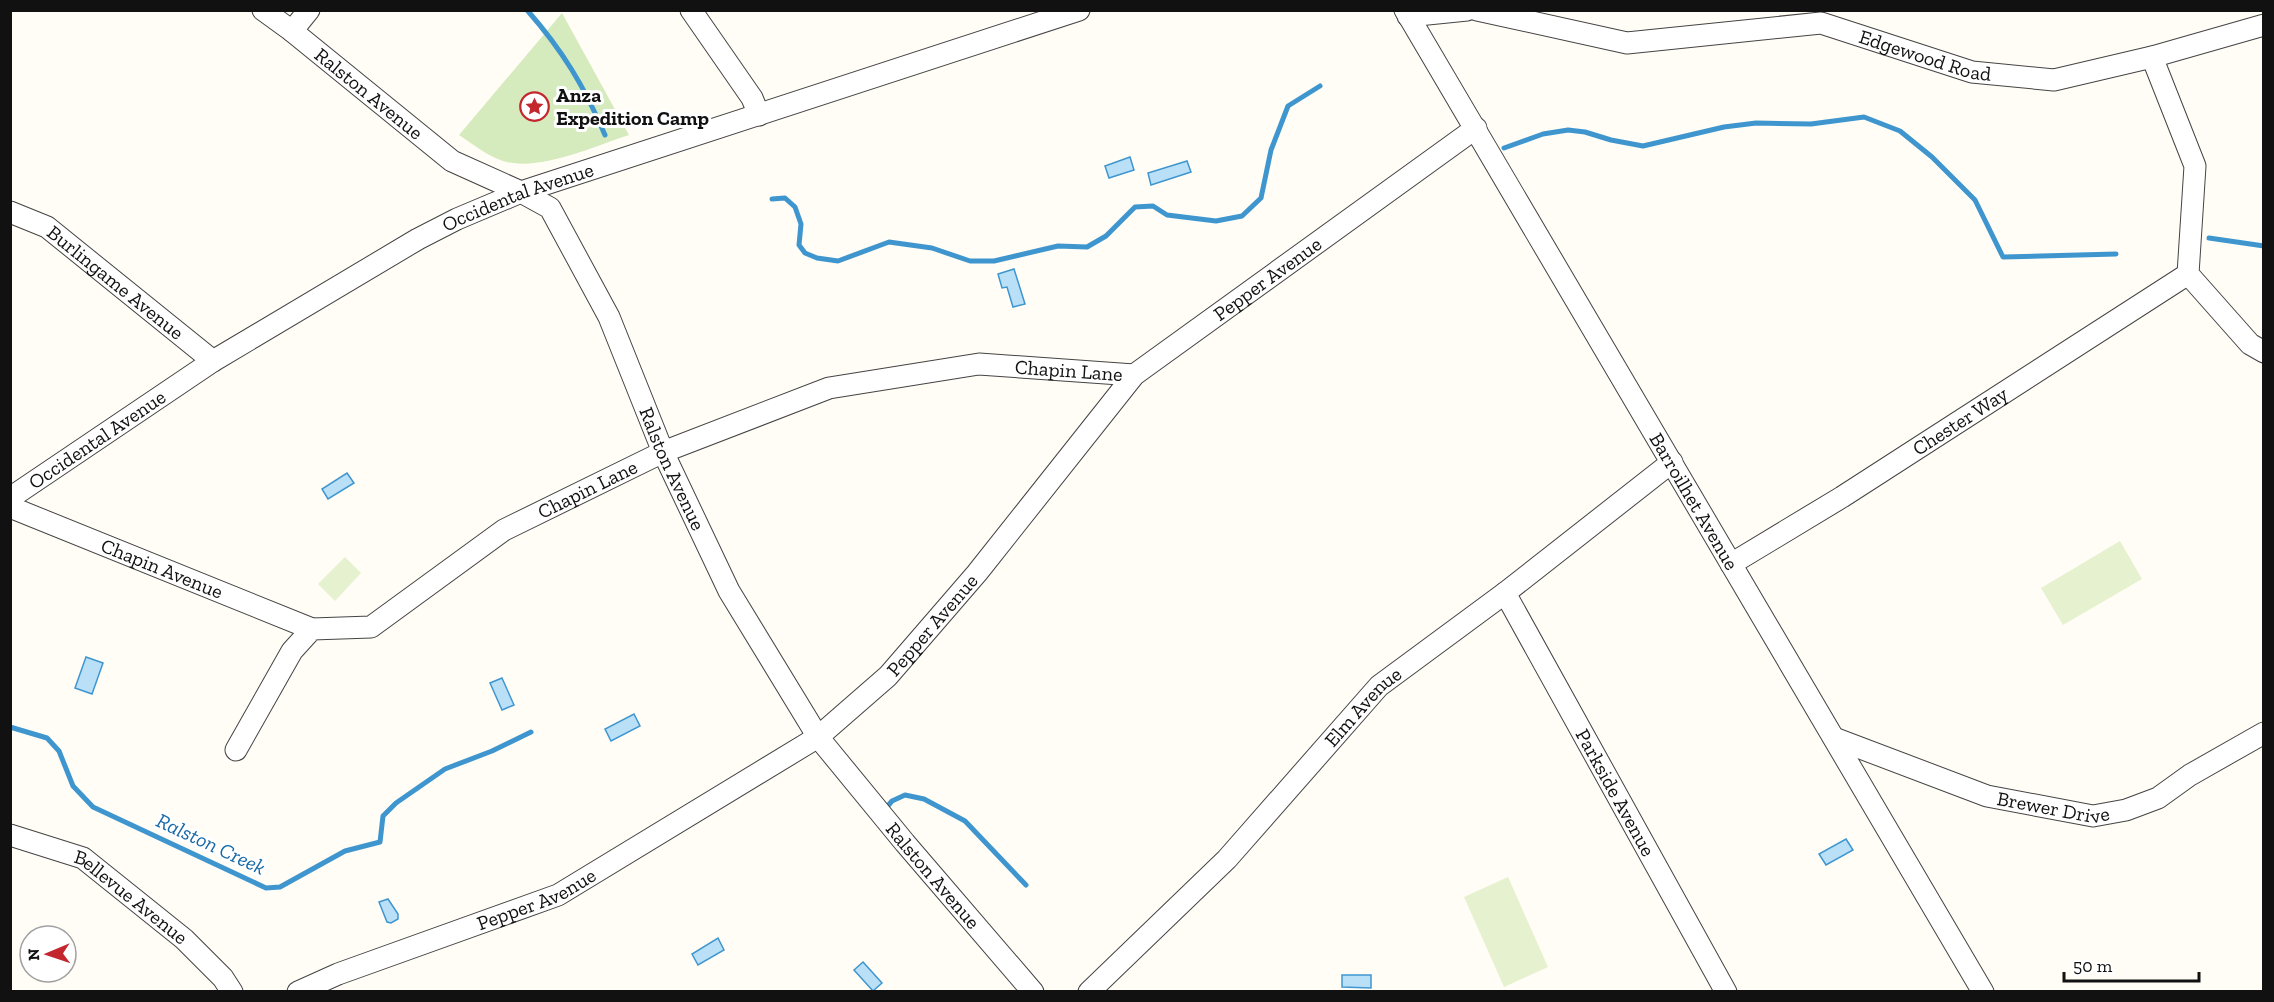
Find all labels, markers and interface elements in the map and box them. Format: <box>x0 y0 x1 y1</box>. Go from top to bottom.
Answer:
street label: Edgewood Road <box>1856 24 1992 86</box>
street label: Ralston Avenue <box>310 42 428 145</box>
place label: Anza Expedition Camp <box>556 83 709 130</box>
place icon: Anza Expedition Camp <box>519 90 551 122</box>
street label: Occidental Avenue <box>438 157 596 237</box>
street label: Burlingame Avenue <box>42 220 189 345</box>
street label: Pepper Avenue <box>1209 232 1326 326</box>
street label: Chapin Lane <box>1014 355 1123 386</box>
street label: Chester Way <box>1908 381 2013 460</box>
street label: Occidental Avenue <box>24 384 170 494</box>
street label: Ralston Avenue <box>634 404 710 534</box>
street label: Barroilhet Avenue <box>1644 428 1744 574</box>
street label: Chapin Lane <box>534 455 641 524</box>
street label: Chapin Avenue <box>98 533 226 604</box>
street label: Pepper Avenue <box>881 569 983 681</box>
street label: Elm Avenue <box>1319 662 1406 752</box>
street label: Parkside Avenue <box>1571 725 1660 860</box>
street label: Brewer Drive <box>1995 786 2111 828</box>
water label: Ralston Creek <box>153 807 270 880</box>
street label: Ralston Avenue <box>881 817 985 934</box>
street label: Bellevue Avenue <box>72 844 193 949</box>
street label: Pepper Avenue <box>474 863 600 935</box>
north arrow <box>18 924 78 984</box>
scale bar <box>2064 945 2199 983</box>
text: N <box>24 948 43 961</box>
text: 50 m <box>2073 955 2113 977</box>

